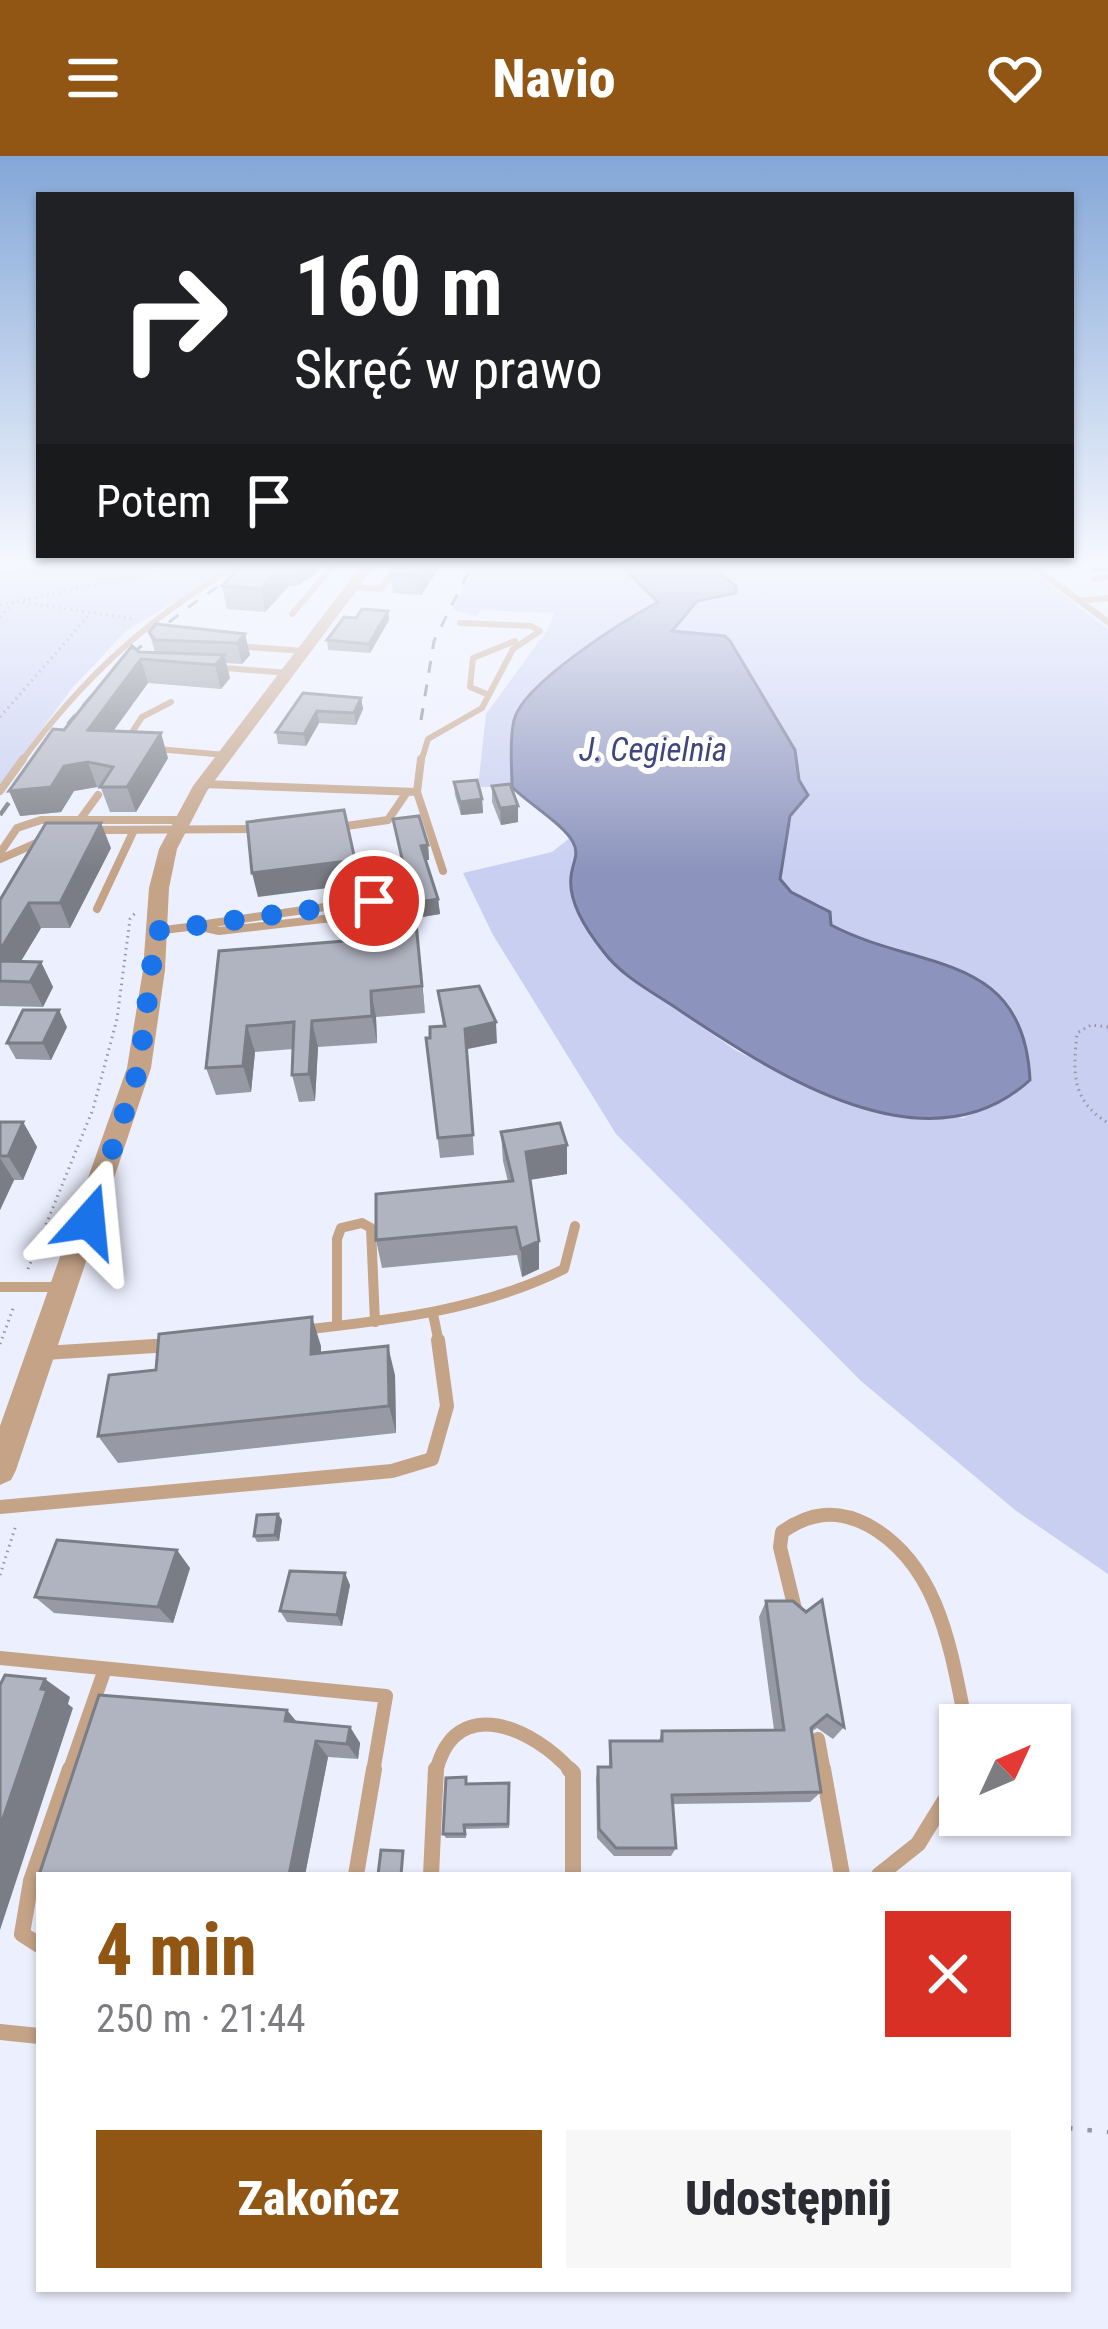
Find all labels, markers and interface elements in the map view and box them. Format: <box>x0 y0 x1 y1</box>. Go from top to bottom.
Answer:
icon: menu <box>60 45 126 111</box>
icon: heart <box>982 45 1048 111</box>
text: Navio <box>492 47 616 110</box>
text: 160 m <box>294 237 503 336</box>
icon: right <box>96 240 252 396</box>
text: Skręć w prawo <box>294 338 603 401</box>
icon: arrive <box>236 468 302 534</box>
text: Potem <box>96 475 212 528</box>
water label: J. Cegielnia <box>579 730 727 769</box>
pin <box>323 850 425 952</box>
icon: arrive <box>341 868 407 934</box>
position arrow <box>26 1158 152 1284</box>
north arrow <box>939 1704 1071 1836</box>
map controls <box>939 1704 1071 1836</box>
text: 4 min <box>96 1908 257 1993</box>
button: close <box>885 1911 1011 2037</box>
text: 250 m · 21:44 <box>96 1996 306 2042</box>
button: Zakończ <box>96 2130 542 2268</box>
button: Udostępnij <box>566 2130 1011 2268</box>

